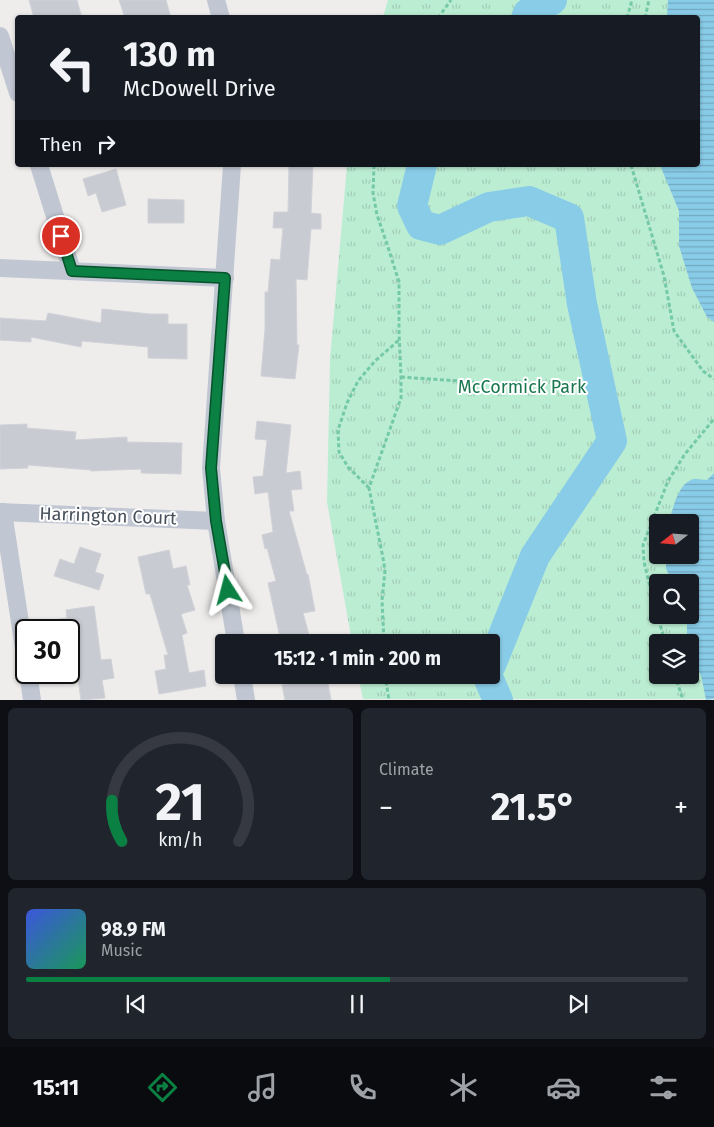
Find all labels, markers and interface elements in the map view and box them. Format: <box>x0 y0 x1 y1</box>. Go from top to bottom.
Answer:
text: 130 m <box>123 33 216 75</box>
icon: left <box>40 35 105 100</box>
text: McDowell Drive <box>123 75 276 102</box>
icon: right <box>92 130 120 158</box>
text: Then <box>40 133 82 156</box>
pin <box>40 215 82 257</box>
icon: arrive <box>47 222 75 250</box>
park label: McCormick Park <box>458 376 587 398</box>
street label: Harrington Court <box>39 503 177 529</box>
north arrow <box>649 514 699 564</box>
map controls <box>649 514 699 684</box>
position arrow <box>201 563 253 615</box>
button: search <box>649 574 699 624</box>
speed limit sign: 30 <box>15 619 80 684</box>
button: layers <box>649 634 699 684</box>
text: 15:12 · 1 min · 200 m <box>274 647 441 670</box>
text: Climate <box>379 760 434 779</box>
text: 21 <box>156 771 205 834</box>
text: 21.5° <box>491 784 576 830</box>
text: − <box>379 791 393 824</box>
text: + <box>674 791 688 824</box>
text: km/h <box>158 829 203 851</box>
text: 98.9 FM <box>101 918 166 941</box>
text: Music <box>101 941 142 960</box>
icon: previous <box>122 990 150 1018</box>
icon: pause <box>343 990 371 1018</box>
icon: next <box>564 990 592 1018</box>
icon: directions <box>145 1070 180 1105</box>
icon: music <box>245 1070 280 1105</box>
icon: phone <box>345 1070 380 1105</box>
icon: climate <box>446 1070 481 1105</box>
icon: car <box>546 1070 581 1105</box>
icon: filters <box>646 1070 681 1105</box>
text: 15:11 <box>33 1074 79 1101</box>

